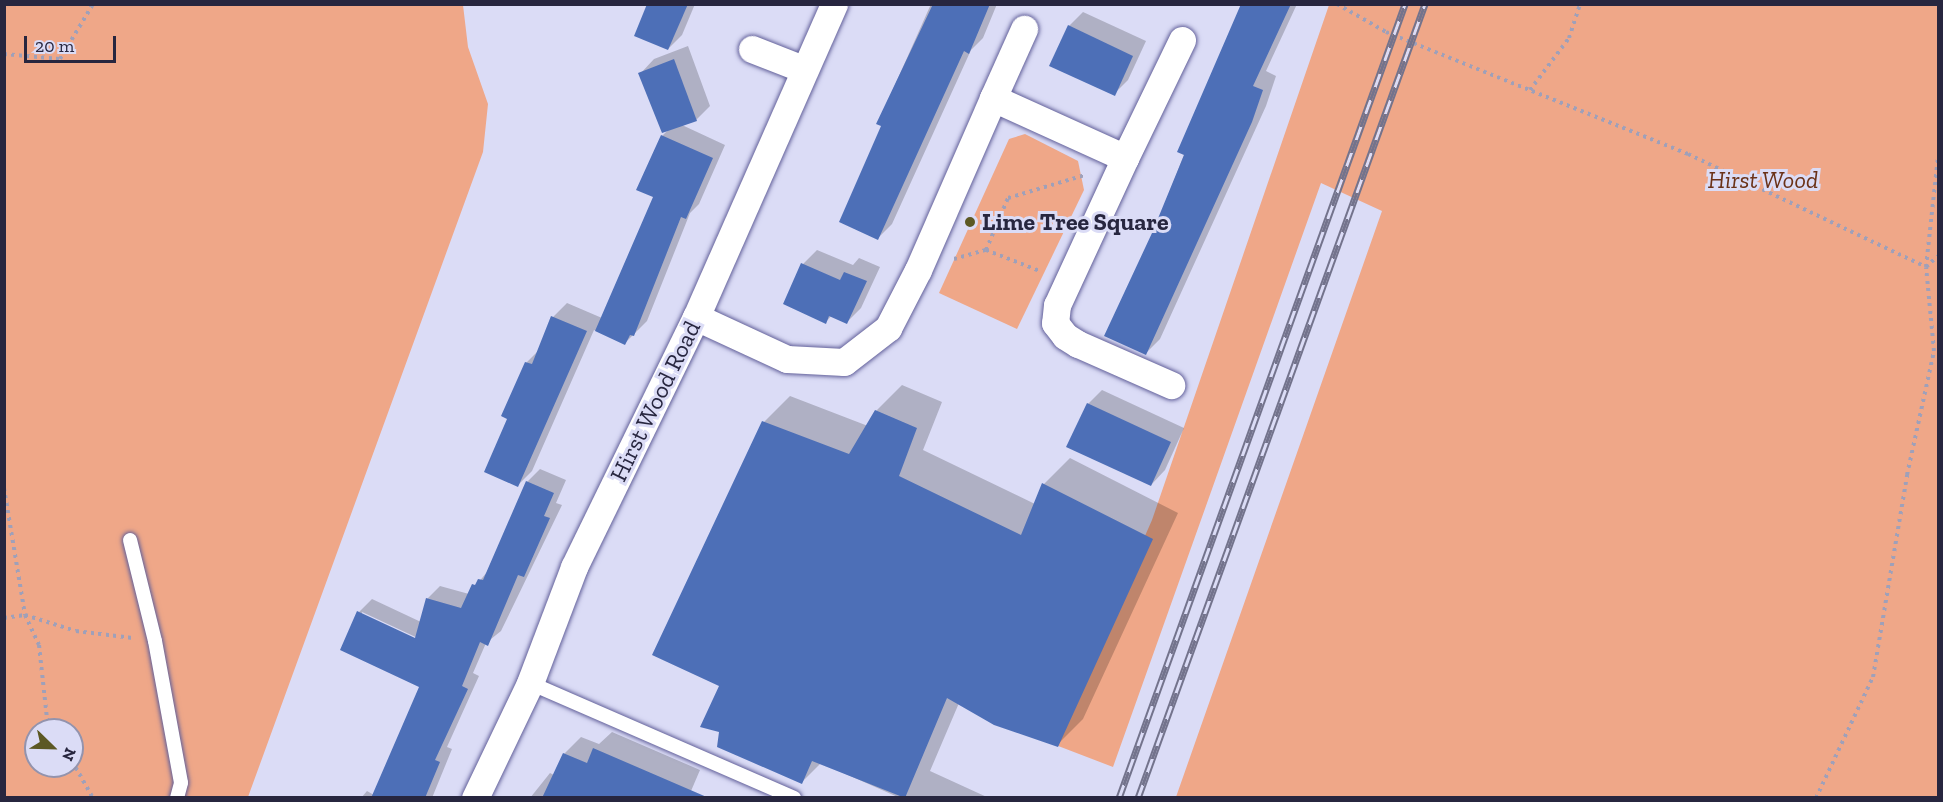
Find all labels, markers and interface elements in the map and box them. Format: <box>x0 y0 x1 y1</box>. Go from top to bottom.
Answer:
scale bar <box>27 24 118 62</box>
text: 20 m <box>35 35 74 57</box>
park label: Hirst Wood <box>1707 166 1819 194</box>
place label: Lime Tree Square <box>982 208 1169 236</box>
marker: Lime Tree Square <box>963 215 977 229</box>
street label: Hirst Wood Road <box>603 316 707 486</box>
north arrow <box>24 718 84 778</box>
text: N <box>58 745 80 764</box>

